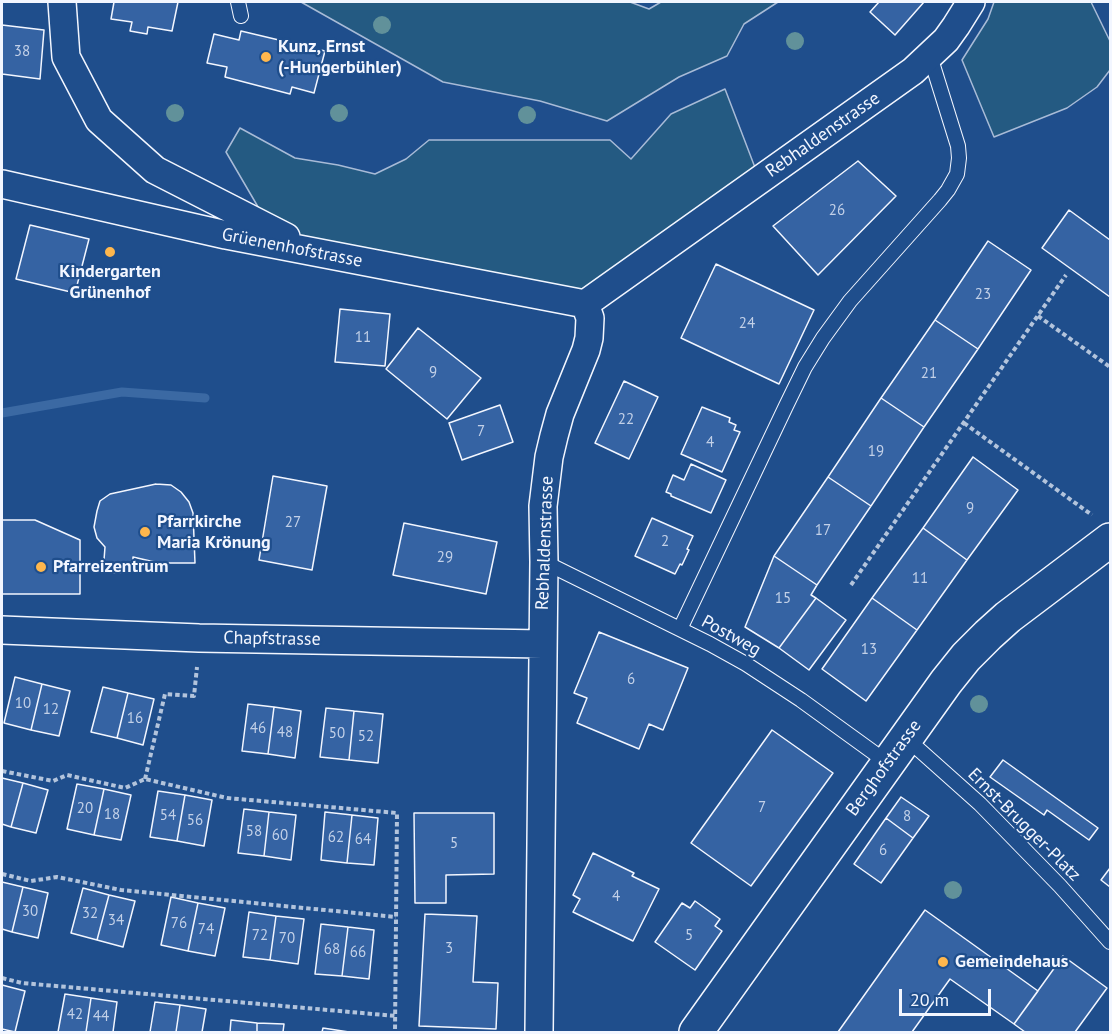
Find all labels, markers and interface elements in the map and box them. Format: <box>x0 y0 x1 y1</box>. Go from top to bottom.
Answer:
place label: Kunz, Ernst (-Hungerbühler) <box>278 36 402 78</box>
house number: 38 <box>14 43 30 61</box>
marker: Kunz, Ernst (-Hungerbühler) <box>259 50 273 64</box>
street label: Rebhaldenstrasse <box>762 88 884 182</box>
house number: 26 <box>829 202 845 220</box>
street label: Grüenenhofstrasse <box>220 224 364 272</box>
marker: Kindergarten Grünenhof <box>103 245 117 259</box>
place label: Kindergarten Grünenhof <box>59 261 161 304</box>
house number: 23 <box>975 286 991 304</box>
house number: 24 <box>739 315 755 333</box>
house number: 11 <box>355 329 371 347</box>
house number: 9 <box>429 364 437 382</box>
house number: 21 <box>921 365 937 383</box>
house number: 22 <box>618 411 634 429</box>
house number: 7 <box>477 423 485 441</box>
house number: 4 <box>706 434 714 452</box>
house number: 19 <box>868 443 884 461</box>
street label: Rebhaldenstrasse <box>532 475 558 611</box>
house number: 9 <box>966 500 974 518</box>
place label: Pfarrkirche Maria Krönung <box>157 511 271 554</box>
house number: 27 <box>285 514 301 532</box>
house number: 17 <box>815 522 831 540</box>
marker: Pfarrkirche Maria Krönung <box>138 525 152 539</box>
house number: 2 <box>661 533 669 551</box>
house number: 29 <box>437 549 453 567</box>
place label: Pfarreizentrum <box>53 556 168 578</box>
marker: Pfarreizentrum <box>34 560 48 574</box>
house number: 11 <box>912 570 928 588</box>
house number: 15 <box>775 590 791 608</box>
street label: Postweg <box>698 611 764 661</box>
street label: Chapfstrasse <box>223 627 321 651</box>
house number: 13 <box>861 641 877 659</box>
house number: 6 <box>627 671 635 689</box>
house number: 10 <box>15 695 31 713</box>
house number: 12 <box>43 701 59 719</box>
house number: 16 <box>127 710 143 728</box>
street label: Berghofstrasse <box>842 716 926 820</box>
house number: 46 <box>250 720 266 738</box>
house number: 48 <box>277 724 293 742</box>
house number: 50 <box>329 725 345 743</box>
house number: 52 <box>358 728 374 746</box>
street label: Ernst-Brugger-Platz <box>963 764 1085 886</box>
house number: 7 <box>758 799 766 817</box>
house number: 20 <box>77 800 93 818</box>
house number: 18 <box>104 806 120 824</box>
house number: 54 <box>160 807 176 825</box>
house number: 8 <box>903 808 911 826</box>
house number: 56 <box>187 812 203 830</box>
house number: 58 <box>246 823 262 841</box>
house number: 60 <box>272 827 288 845</box>
house number: 62 <box>328 829 344 847</box>
house number: 64 <box>355 831 371 849</box>
house number: 5 <box>450 835 458 853</box>
house number: 6 <box>879 842 887 860</box>
house number: 4 <box>612 888 620 906</box>
house number: 30 <box>22 903 38 921</box>
house number: 32 <box>82 905 98 923</box>
house number: 34 <box>108 912 124 930</box>
house number: 76 <box>171 915 187 933</box>
house number: 74 <box>198 921 214 939</box>
house number: 72 <box>252 927 268 945</box>
house number: 5 <box>685 927 693 945</box>
house number: 70 <box>279 930 295 948</box>
house number: 3 <box>445 940 453 958</box>
house number: 68 <box>324 941 340 959</box>
house number: 66 <box>350 944 366 962</box>
place label: Gemeindehaus <box>955 951 1068 973</box>
marker: Gemeindehaus <box>936 955 950 969</box>
scale bar <box>902 977 994 1015</box>
text: 20 m <box>910 988 949 1011</box>
house number: 42 <box>67 1006 83 1024</box>
house number: 44 <box>93 1008 109 1026</box>

